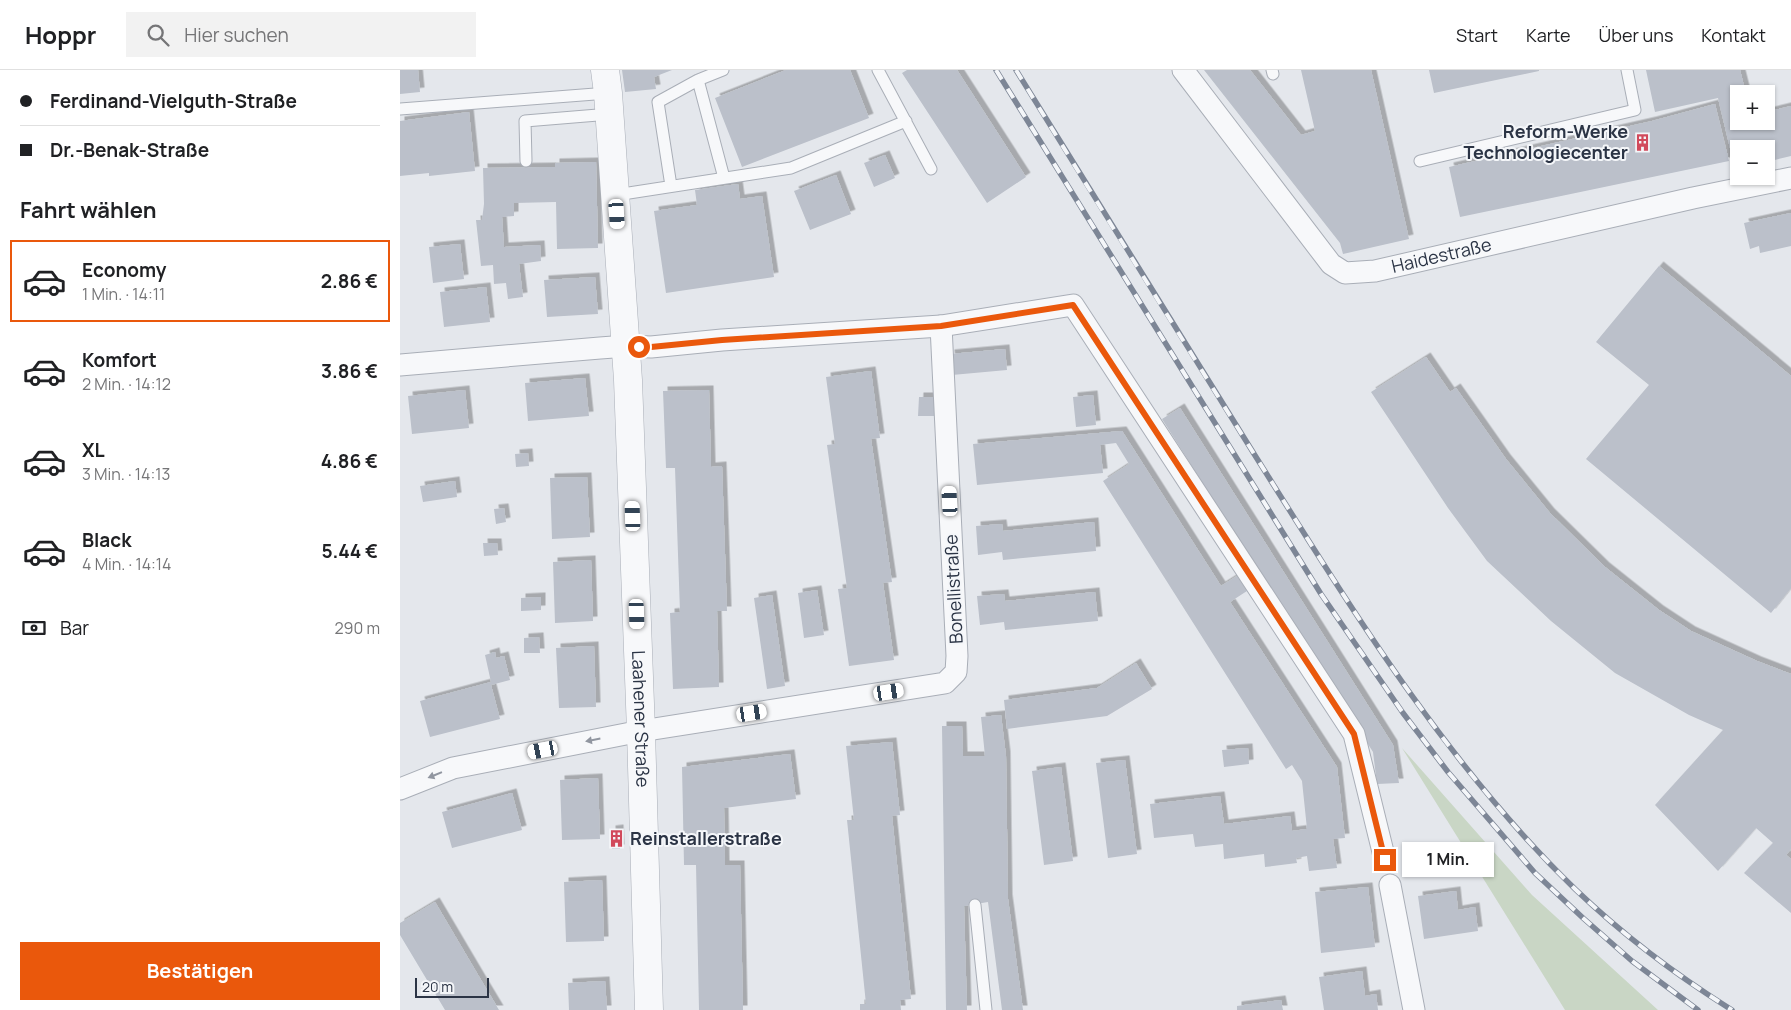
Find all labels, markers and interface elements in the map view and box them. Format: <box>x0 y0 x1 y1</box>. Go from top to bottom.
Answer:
search box <box>126 12 476 57</box>
text: Hoppr <box>25 18 96 51</box>
icon: search <box>144 21 172 49</box>
text: Hier suchen <box>184 22 289 48</box>
text: Start <box>1456 23 1498 47</box>
text: Karte <box>1526 23 1571 47</box>
text: Über uns <box>1599 23 1673 47</box>
text: Kontakt <box>1701 23 1766 47</box>
map controls <box>1730 85 1775 185</box>
button: + <box>1730 85 1775 130</box>
text: Ferdinand-Vielguth-Straße <box>50 88 297 114</box>
place label: Reform-Werke Technologiecenter <box>1463 119 1628 164</box>
building icon: Reform-Werke Technologiecenter <box>1632 132 1652 152</box>
text: Dr.-Benak-Straße <box>50 137 209 163</box>
button: − <box>1730 140 1775 185</box>
text: Fahrt wählen <box>20 195 157 225</box>
car <box>608 199 625 229</box>
street label: Haidestraße <box>1389 232 1494 278</box>
text: Economy <box>82 257 166 283</box>
icon: car <box>22 259 67 304</box>
text: 2.86 € <box>321 268 378 294</box>
text: 1 Min. · 14:11 <box>82 283 165 305</box>
route start <box>628 336 650 358</box>
text: Komfort <box>82 347 157 373</box>
icon: car <box>22 349 67 394</box>
text: 3.86 € <box>321 358 378 384</box>
text: 2 Min. · 14:12 <box>82 373 171 395</box>
text: XL <box>82 437 105 463</box>
icon: car <box>22 439 67 484</box>
text: 4.86 € <box>321 448 378 474</box>
text: 3 Min. · 14:13 <box>82 463 170 485</box>
car <box>941 486 958 516</box>
car <box>624 501 641 531</box>
text: Black <box>82 527 131 553</box>
icon: car <box>22 529 67 574</box>
street label: Bonellistraße <box>938 534 968 644</box>
text: 5.44 € <box>321 538 378 564</box>
text: 4 Min. · 14:14 <box>82 553 172 575</box>
car <box>628 599 645 629</box>
icon: cash <box>20 614 48 642</box>
text: Bar <box>60 615 89 641</box>
text: 290 m <box>334 617 380 639</box>
street label: Laahener Straße <box>627 650 656 788</box>
car <box>873 682 904 702</box>
car <box>736 703 767 723</box>
one-way arrow <box>586 736 601 744</box>
car <box>526 740 559 760</box>
one-way arrow <box>427 771 442 779</box>
place label: Reinstallerstraße <box>630 826 782 850</box>
building icon: Reinstallerstraße <box>606 829 626 849</box>
callout: 1 Min. <box>1402 842 1495 878</box>
text: 1 Min. <box>1426 848 1470 870</box>
route end <box>1374 849 1396 871</box>
button: Bestätigen <box>20 942 380 1000</box>
scale bar <box>415 975 489 998</box>
text: 20 m <box>422 977 453 996</box>

